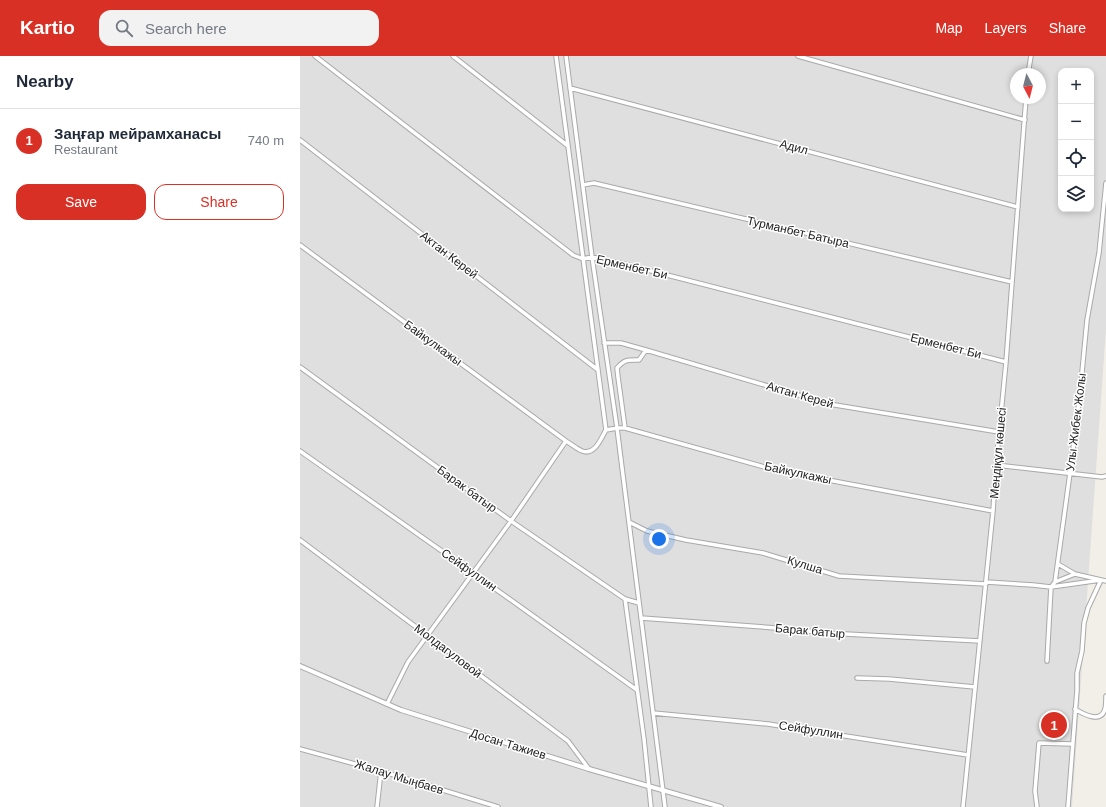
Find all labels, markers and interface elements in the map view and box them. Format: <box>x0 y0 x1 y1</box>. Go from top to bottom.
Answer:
search box <box>99 10 379 46</box>
text: Kartio <box>20 17 75 38</box>
icon: search <box>113 17 135 39</box>
text: Search here <box>145 20 227 37</box>
text: Map <box>935 20 963 36</box>
text: Layers <box>985 20 1027 36</box>
text: Share <box>1049 20 1086 36</box>
north arrow <box>1010 68 1046 104</box>
map controls <box>1058 68 1094 212</box>
button: + <box>1058 68 1094 104</box>
text: Nearby <box>16 72 74 91</box>
button: − <box>1058 104 1094 140</box>
text: Заңғар мейрамханасы <box>54 125 221 142</box>
text: 1 <box>25 133 33 148</box>
text: 740 m <box>248 133 284 148</box>
street label: Адил <box>778 137 810 157</box>
button: locate <box>1058 140 1094 176</box>
text: Restaurant <box>54 142 118 157</box>
button: layers <box>1058 176 1094 212</box>
button: Save <box>16 184 146 220</box>
button: Share <box>154 184 284 220</box>
street label: Турманбет Батыра <box>746 213 851 251</box>
street label: Актан Керей <box>417 228 481 282</box>
street label: Ерменбет Би <box>595 252 669 282</box>
street label: Байкулкажы <box>401 317 465 369</box>
street label: Ерменбет Би <box>909 330 983 362</box>
street label: Улы Жибек Жолы <box>1063 372 1089 472</box>
street label: Актан Керей <box>765 379 835 411</box>
street label: Меңдіқұл көшесі <box>987 407 1009 499</box>
street label: Байкулкажы <box>763 459 833 487</box>
street label: Барак батыр <box>434 463 500 516</box>
your location <box>649 529 669 549</box>
street label: Сейфуллин <box>438 546 500 594</box>
street label: Кулша <box>786 553 825 577</box>
street label: Молдагуловой <box>412 621 484 681</box>
street label: Барак батыр <box>774 621 846 641</box>
pin: 1 <box>1041 710 1067 740</box>
street label: Сейфуллин <box>778 718 844 742</box>
street label: Досан Тажиев <box>468 726 548 762</box>
street label: Жалау Мыңбаев <box>353 757 445 797</box>

